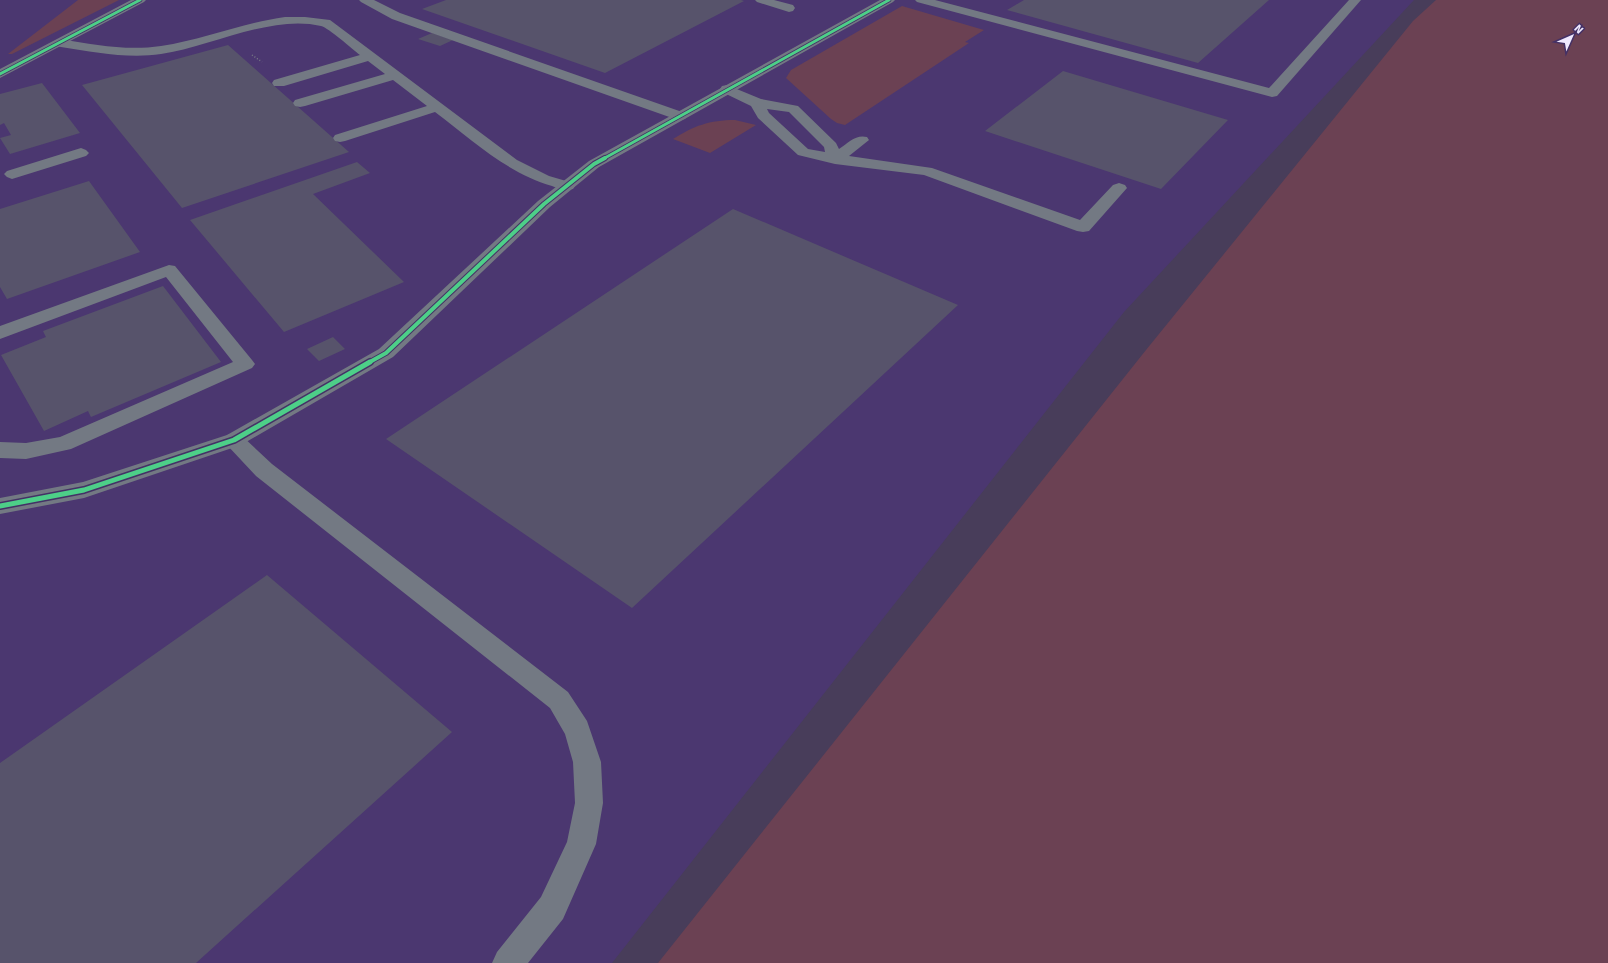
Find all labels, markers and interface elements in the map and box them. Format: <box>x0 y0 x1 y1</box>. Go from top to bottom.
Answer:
north arrow <box>1552 16 1592 56</box>
text: N <box>1571 22 1586 37</box>

